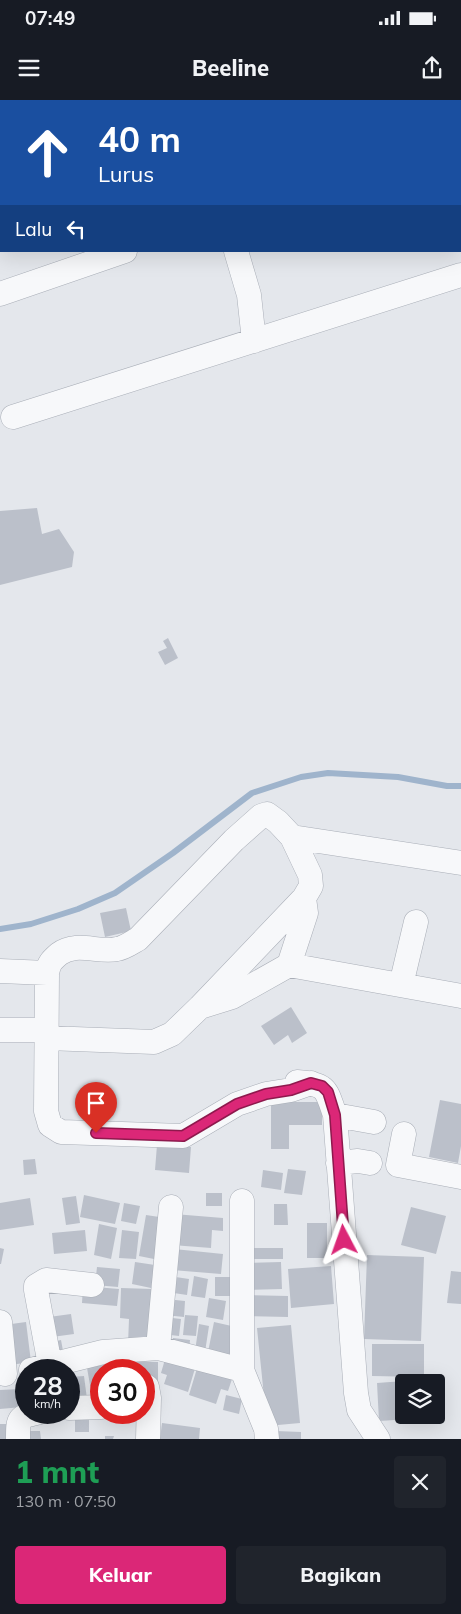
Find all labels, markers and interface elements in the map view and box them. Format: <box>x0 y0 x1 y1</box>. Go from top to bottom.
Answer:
text: 07:49 <box>25 6 75 30</box>
icon: menu <box>15 54 43 82</box>
text: Beeline <box>192 54 269 82</box>
icon: share <box>418 54 446 82</box>
text: 40 m <box>98 117 181 161</box>
icon: ahead <box>15 120 80 185</box>
text: Lurus <box>98 160 154 188</box>
icon: left <box>62 215 90 243</box>
text: Lalu <box>15 217 52 241</box>
pin <box>75 1082 117 1133</box>
icon: arrive <box>82 1089 110 1117</box>
position arrow <box>317 1213 369 1265</box>
speed limit sign: 30 <box>90 1359 155 1424</box>
text: 28 <box>32 1370 63 1401</box>
map controls <box>395 1374 445 1424</box>
button: layers <box>395 1374 445 1424</box>
text: km/h <box>34 1396 61 1411</box>
text: 1 mnt <box>15 1453 99 1491</box>
button: close <box>394 1456 446 1508</box>
text: 130 m · 07:50 <box>15 1491 116 1511</box>
button: Keluar <box>15 1546 226 1604</box>
button: Bagikan <box>236 1546 446 1604</box>

